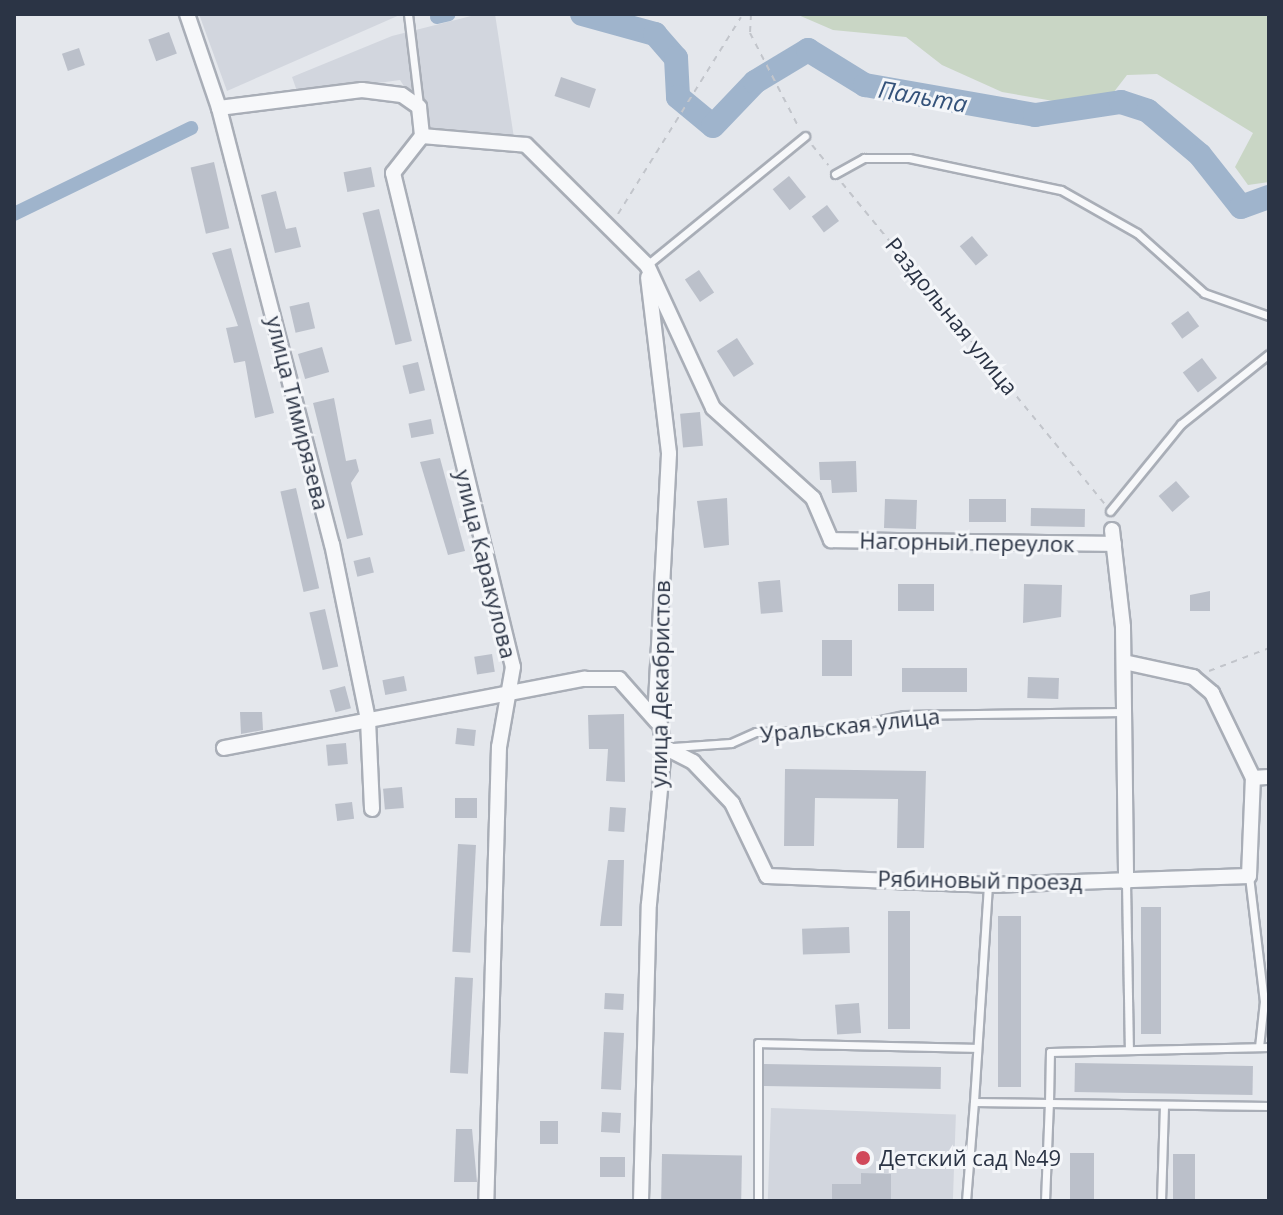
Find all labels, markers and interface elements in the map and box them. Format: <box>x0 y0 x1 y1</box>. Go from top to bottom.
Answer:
water label: Пальта <box>876 74 970 118</box>
street label: Раздольная улица <box>880 232 1024 400</box>
street label: улица Тимирязева <box>261 313 335 513</box>
street label: улица Каракулова <box>450 467 522 661</box>
street label: Нагорный переулок <box>859 527 1075 557</box>
street label: улица Декабристов <box>645 580 675 788</box>
street label: Уральская улица <box>759 702 941 748</box>
street label: Рябиновый проезд <box>877 865 1083 895</box>
place label: Детский сад №49 <box>879 1145 1061 1171</box>
marker: Детский сад №49 <box>854 1149 872 1167</box>

